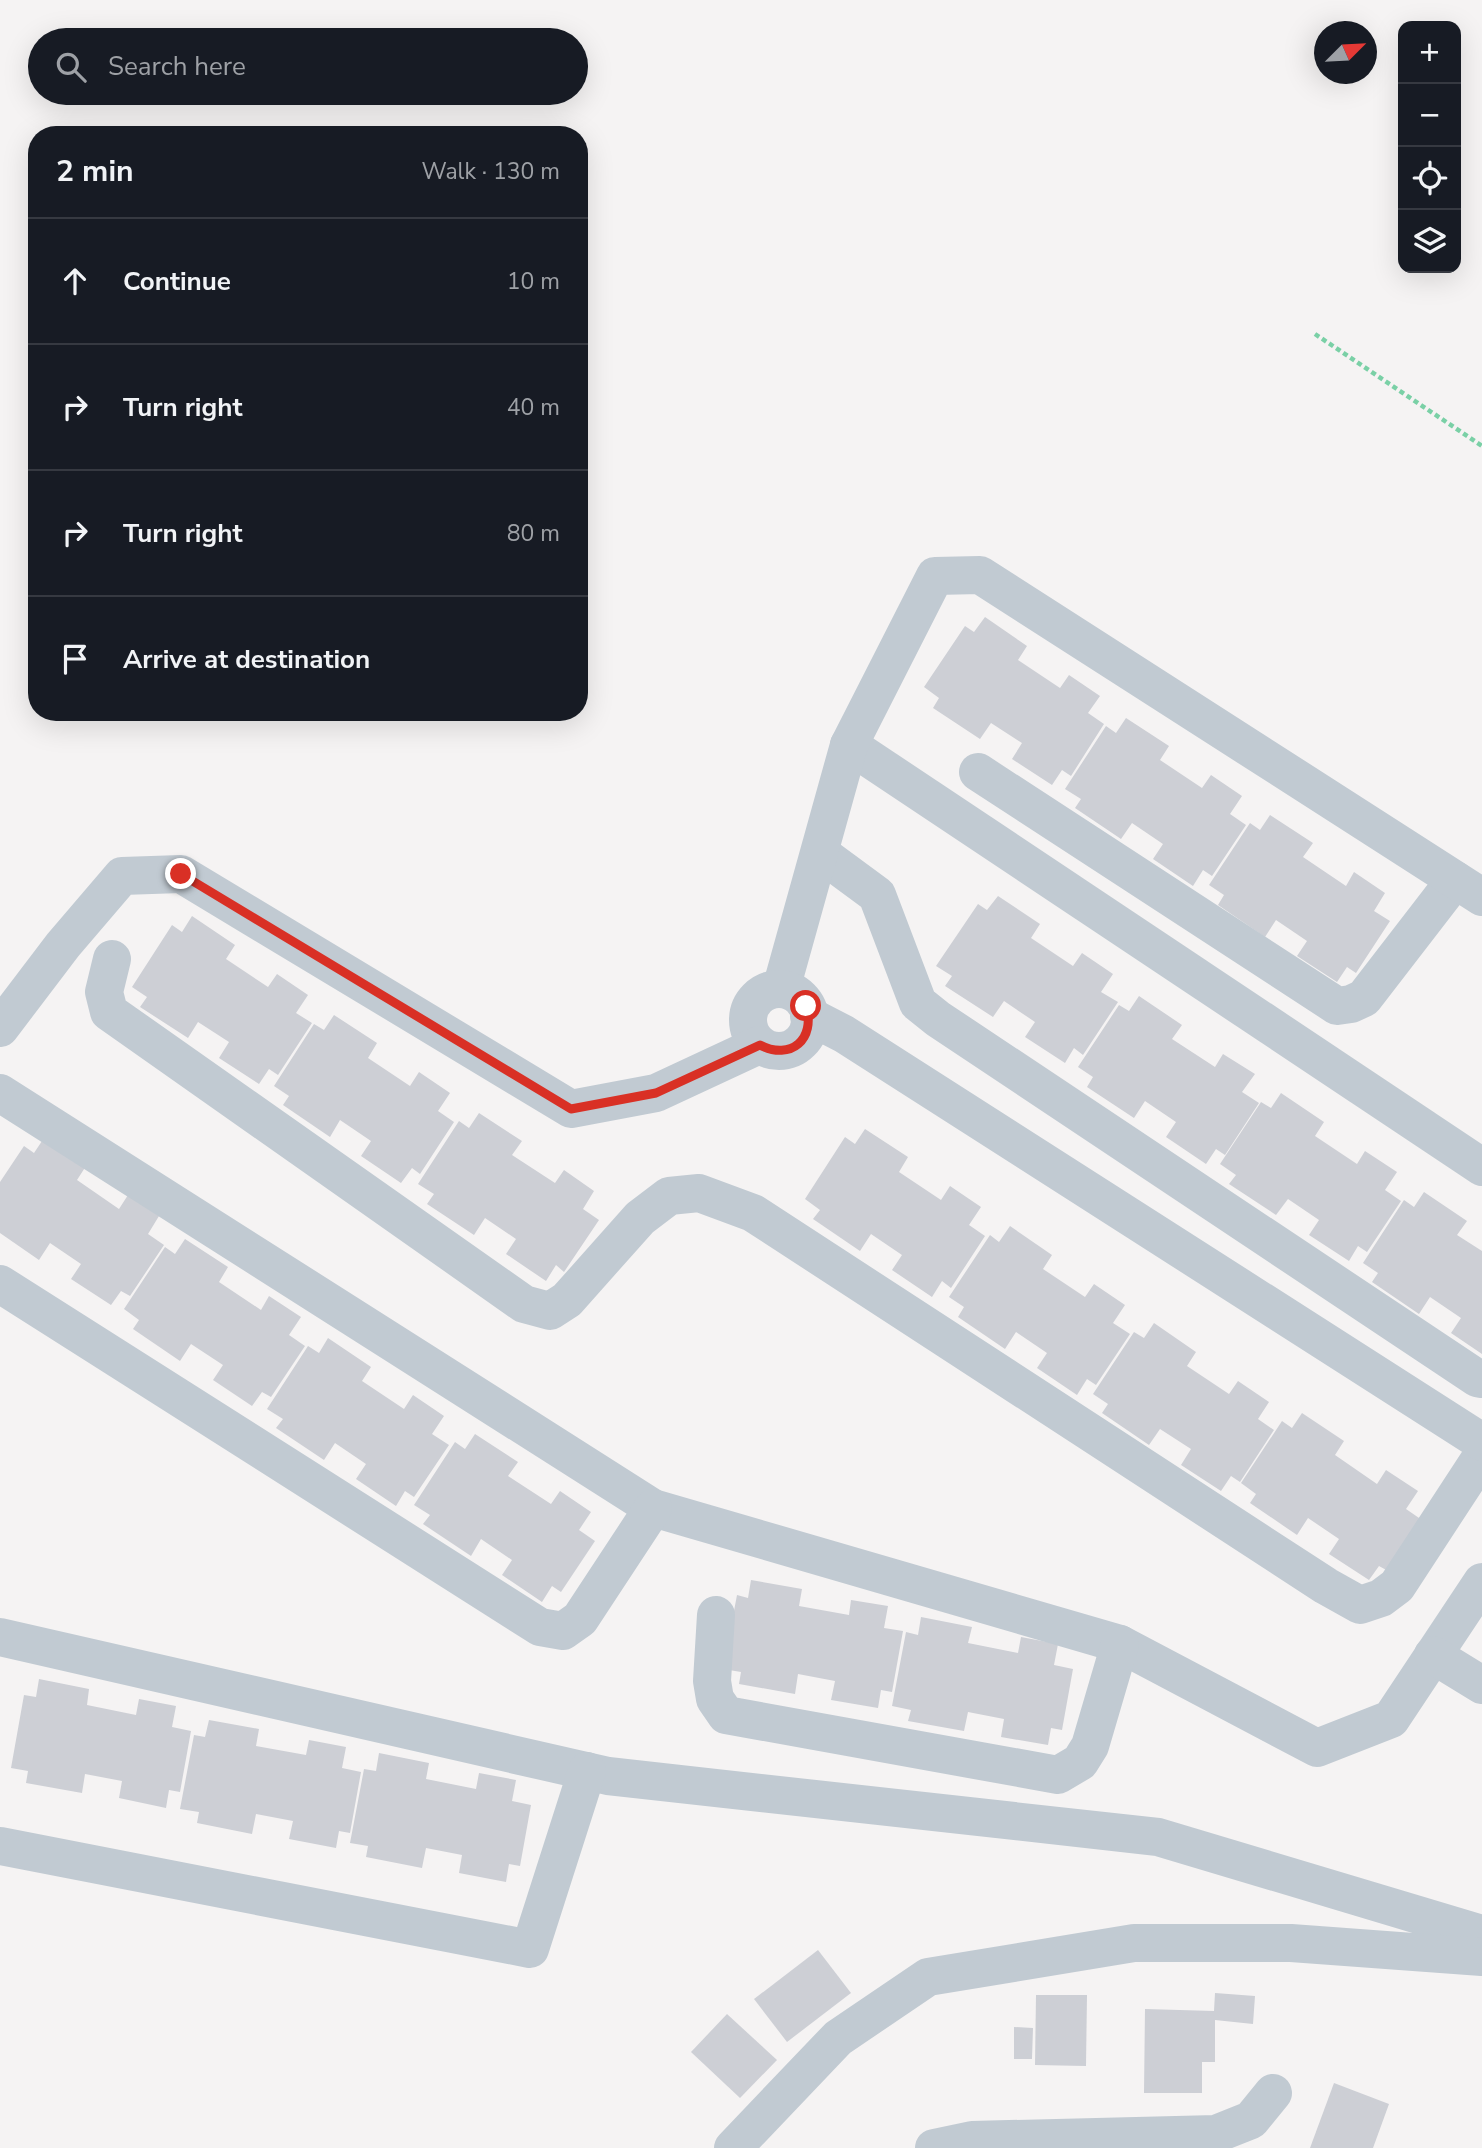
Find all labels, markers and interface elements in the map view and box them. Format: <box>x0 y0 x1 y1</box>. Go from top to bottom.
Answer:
north arrow <box>1314 21 1377 84</box>
map controls <box>1398 21 1461 273</box>
button: + <box>1398 21 1461 84</box>
search box <box>28 28 588 105</box>
icon: search <box>52 48 90 86</box>
text: Search here <box>108 49 246 84</box>
button: − <box>1398 84 1461 147</box>
button: locate <box>1398 147 1461 210</box>
text: 2 min <box>56 151 134 192</box>
text: Walk · 130 m <box>421 156 560 187</box>
button: layers <box>1398 210 1461 273</box>
icon: ahead <box>56 262 94 300</box>
text: Continue <box>123 264 231 299</box>
text: 10 m <box>507 266 560 297</box>
icon: right <box>56 388 94 426</box>
text: Turn right <box>123 390 242 425</box>
text: 40 m <box>507 392 560 423</box>
icon: right <box>56 514 94 552</box>
text: Turn right <box>123 516 242 551</box>
text: 80 m <box>507 518 560 549</box>
icon: arrive <box>56 640 94 678</box>
text: Arrive at destination <box>123 642 370 677</box>
route end <box>165 858 196 889</box>
route start <box>790 990 821 1021</box>

